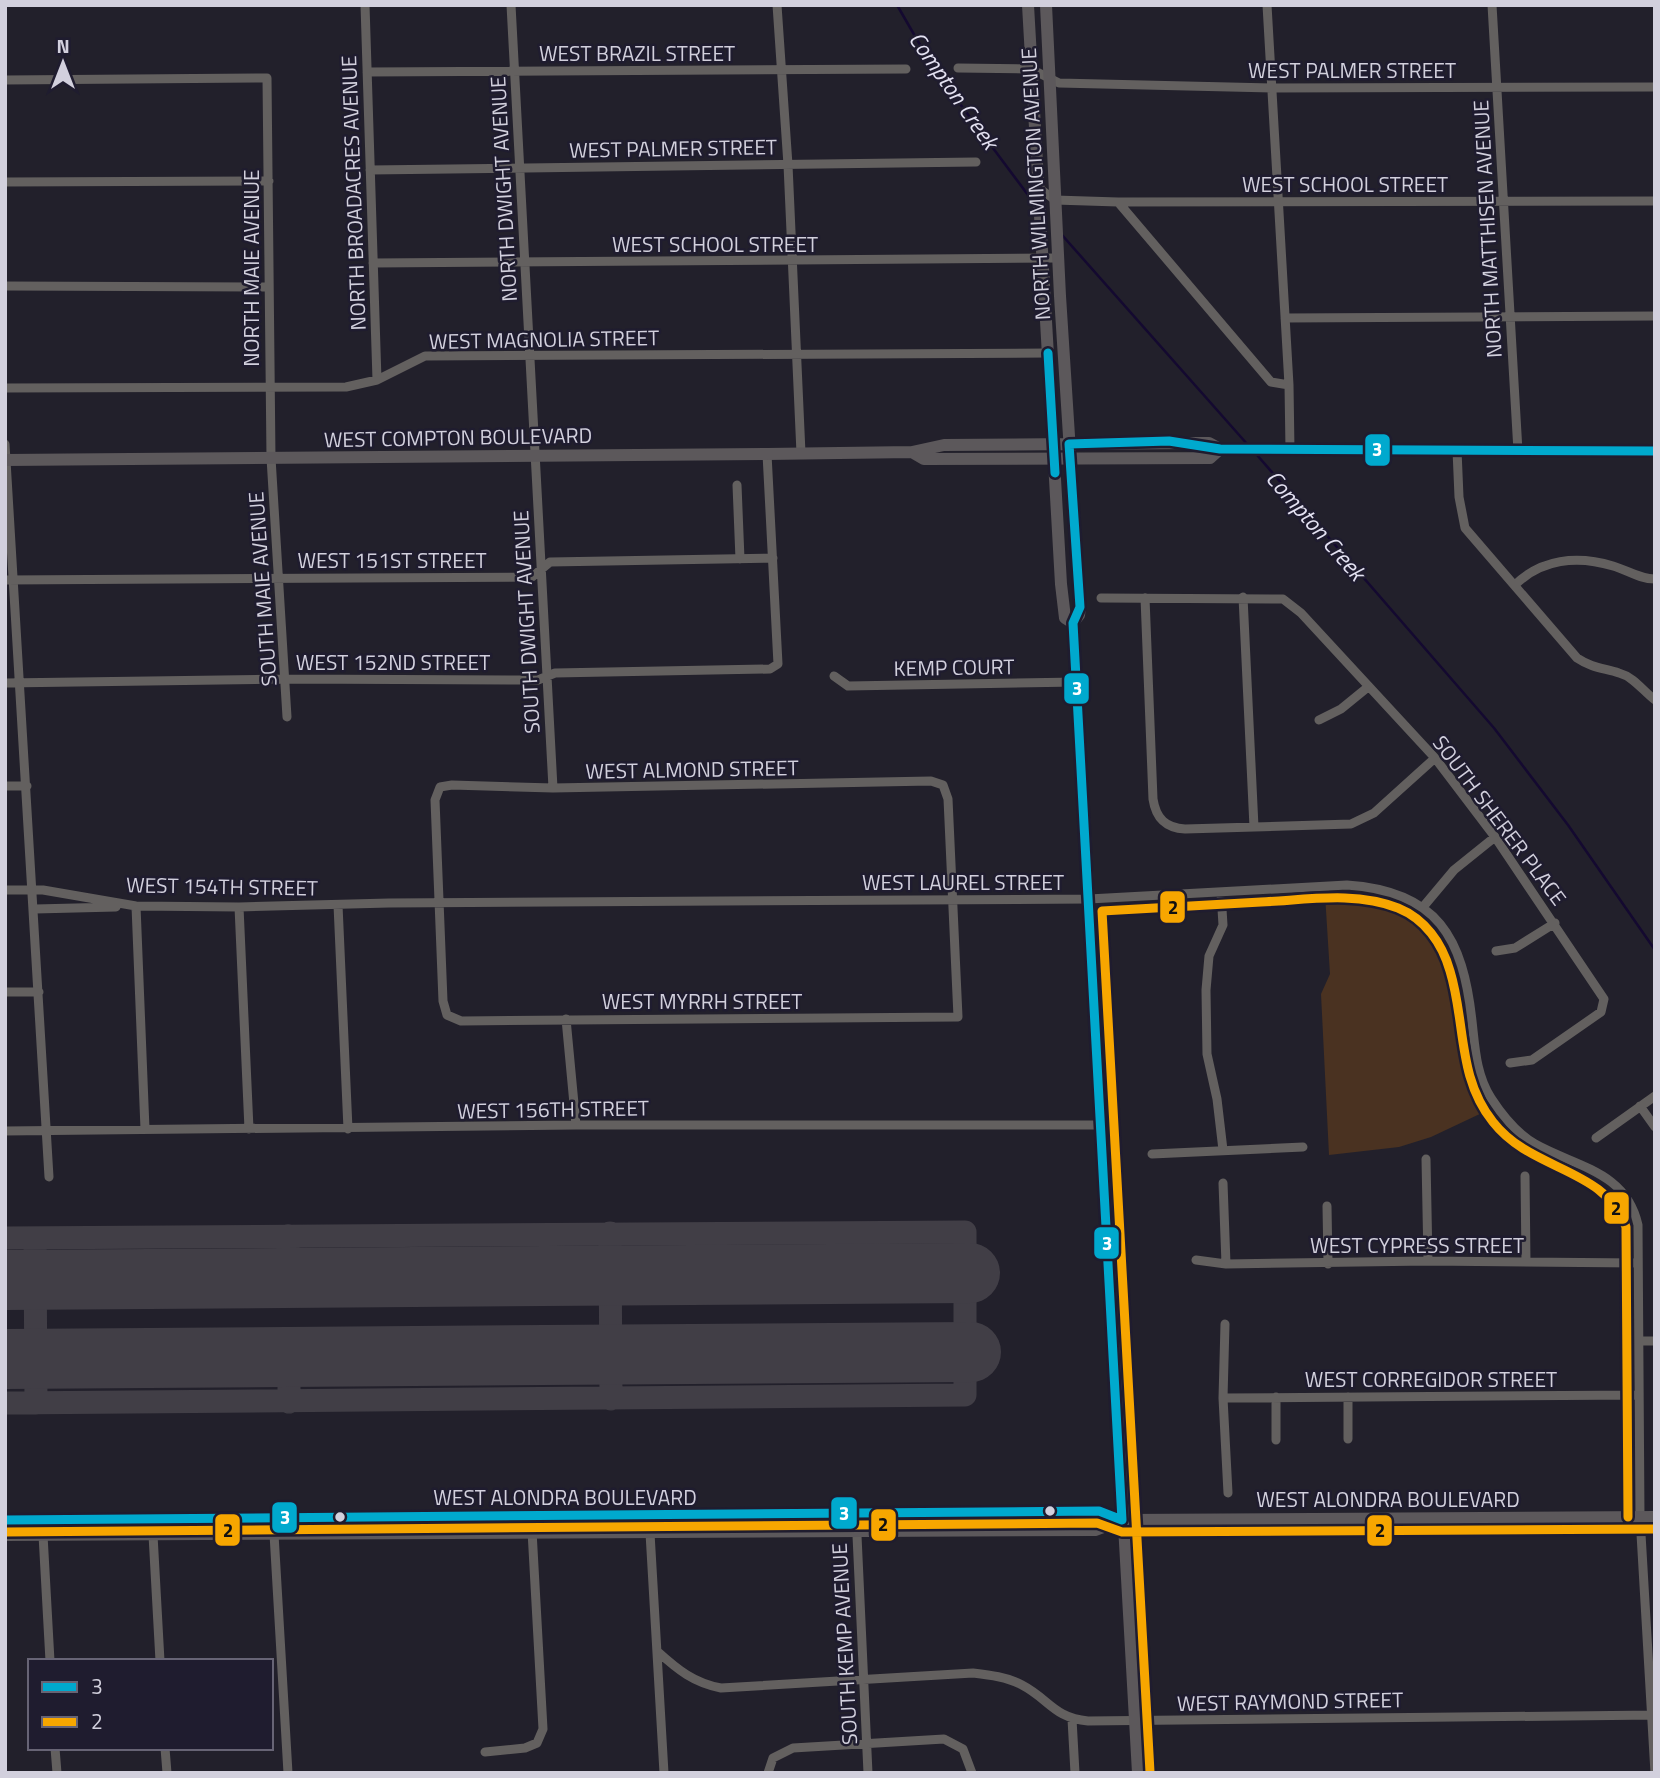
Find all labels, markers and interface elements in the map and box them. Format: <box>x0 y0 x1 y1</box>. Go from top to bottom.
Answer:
water label: Compton Creek <box>900 24 1009 158</box>
north arrow <box>28 28 98 98</box>
text: N <box>56 31 70 60</box>
street label: WEST BRAZIL STREET <box>539 37 735 69</box>
street label: NORTH WILMINGTON AVENUE <box>1012 47 1058 321</box>
street label: WEST PALMER STREET <box>1248 54 1456 86</box>
street label: NORTH BROADACRES AVENUE <box>332 55 374 331</box>
street label: NORTH DWIGHT AVENUE <box>481 75 525 303</box>
street label: NORTH MATTHISEN AVENUE <box>1464 99 1510 359</box>
street label: WEST PALMER STREET <box>569 130 777 166</box>
street label: WEST SCHOOL STREET <box>1242 168 1448 200</box>
street label: NORTH MAIE AVENUE <box>235 169 267 367</box>
street label: WEST SCHOOL STREET <box>612 228 818 260</box>
street label: WEST MAGNOLIA STREET <box>429 321 659 357</box>
street label: WEST COMPTON BOULEVARD <box>324 419 592 455</box>
line badge: 3 <box>1364 433 1391 467</box>
text: 3 <box>1372 434 1382 463</box>
water label: Compton Creek <box>1258 462 1376 590</box>
street label: SOUTH MAIE AVENUE <box>239 490 285 688</box>
street label: SOUTH DWIGHT AVENUE <box>504 509 548 735</box>
street label: WEST 151ST STREET <box>297 544 487 576</box>
street label: WEST 152ND STREET <box>296 646 490 678</box>
street label: KEMP COURT <box>893 650 1015 684</box>
line badge: 3 <box>1063 672 1090 705</box>
text: 3 <box>1072 673 1082 702</box>
street label: SOUTH SHERER PLACE <box>1425 728 1575 912</box>
street label: WEST ALMOND STREET <box>585 751 799 787</box>
street label: WEST LAUREL STREET <box>862 866 1064 898</box>
street label: WEST 154TH STREET <box>126 868 318 904</box>
line badge: 2 <box>1159 890 1186 924</box>
text: 2 <box>1168 892 1178 921</box>
street label: WEST MYRRH STREET <box>602 985 802 1017</box>
street label: WEST 156TH STREET <box>457 1091 649 1127</box>
line badge: 2 <box>1603 1191 1630 1225</box>
text: 2 <box>1611 1193 1621 1222</box>
line badge: 3 <box>1093 1226 1120 1260</box>
text: 3 <box>1102 1228 1112 1257</box>
street label: WEST CYPRESS STREET <box>1310 1229 1524 1261</box>
street label: WEST CORREGIDOR STREET <box>1305 1363 1557 1395</box>
street label: WEST ALONDRA BOULEVARD <box>433 1481 697 1513</box>
street label: WEST ALONDRA BOULEVARD <box>1256 1483 1520 1515</box>
line badge: 3 <box>830 1496 858 1530</box>
text: 3 <box>839 1498 849 1527</box>
line badge: 3 <box>271 1501 298 1534</box>
text: 3 <box>280 1502 290 1531</box>
unlabelled marker <box>1043 1504 1057 1518</box>
line badge: 2 <box>870 1508 897 1542</box>
text: 2 <box>878 1509 888 1538</box>
unlabelled marker <box>333 1510 347 1524</box>
line badge: 2 <box>214 1513 241 1547</box>
line badge: 2 <box>1366 1514 1393 1547</box>
text: 2 <box>223 1515 233 1544</box>
text: 2 <box>1375 1515 1385 1544</box>
street label: SOUTH KEMP AVENUE <box>823 1542 865 1746</box>
legend <box>28 1659 273 1750</box>
text: 3 <box>91 1670 103 1702</box>
street label: WEST RAYMOND STREET <box>1177 1683 1403 1719</box>
text: 2 <box>91 1705 103 1737</box>

